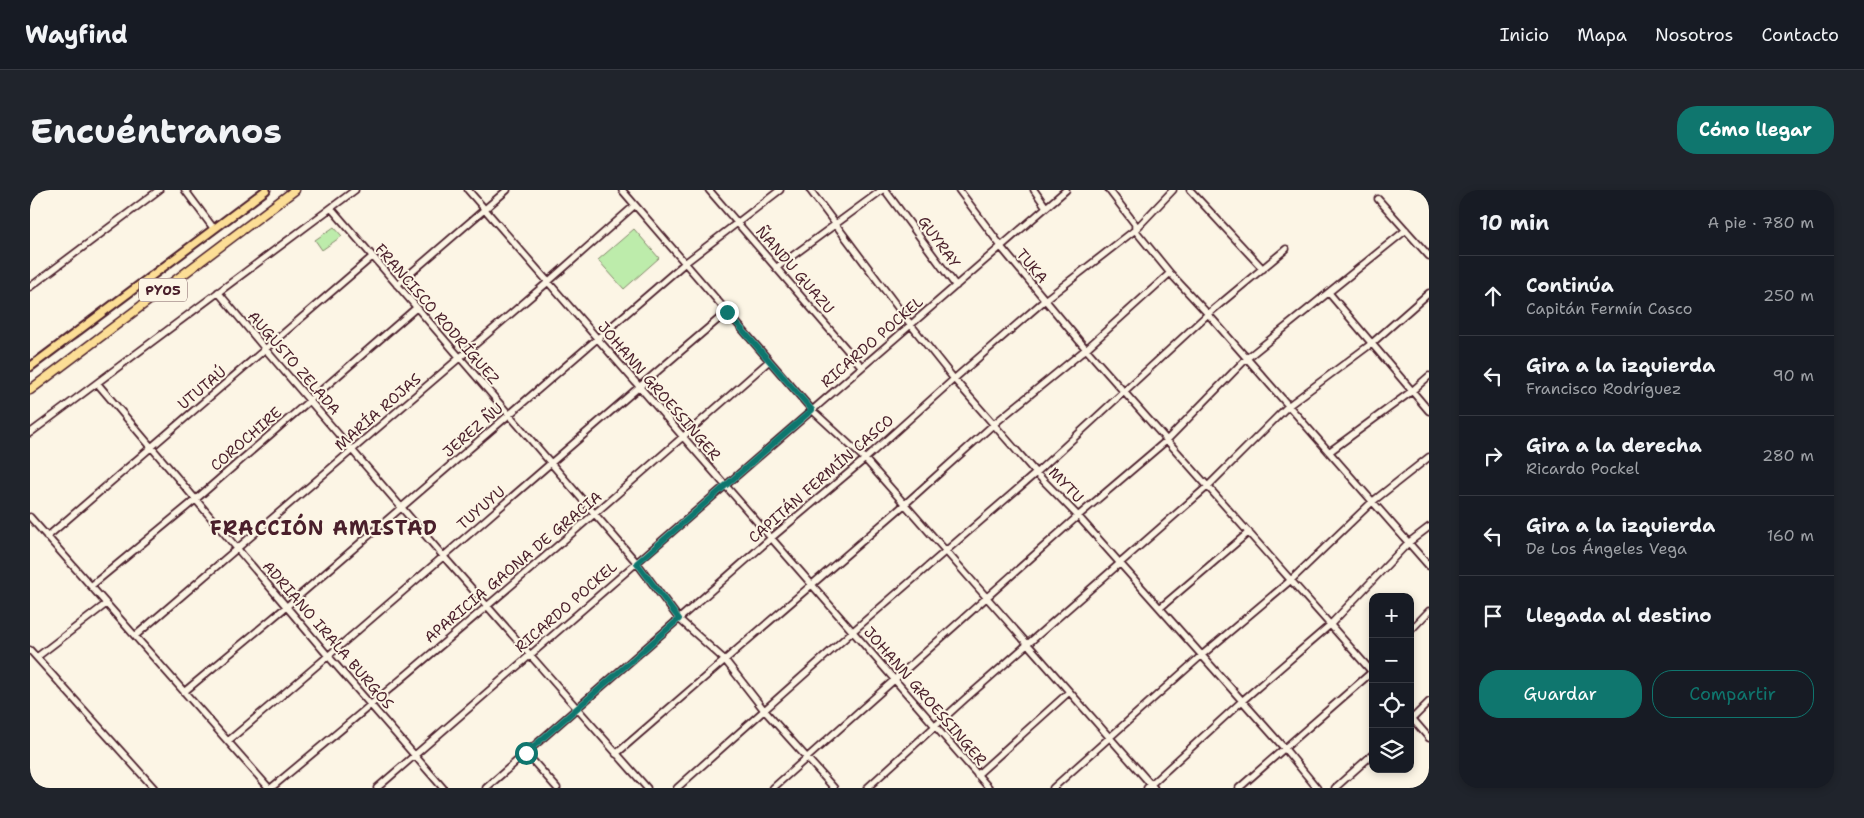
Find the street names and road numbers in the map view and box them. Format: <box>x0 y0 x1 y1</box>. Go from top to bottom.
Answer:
street label: GUYRAY <box>913 212 965 272</box>
street label: ÑANDU GUAZU <box>751 221 840 318</box>
street label: FRANCISCO RODRÍGUEZ <box>370 239 504 388</box>
street label: TUKA <box>1012 245 1052 288</box>
road number: PY05 <box>139 278 187 302</box>
street label: RICARDO POCKEL <box>817 292 927 392</box>
street label: AUGUSTO ZELADA <box>243 307 345 419</box>
street label: JOHANN GROESSINGER <box>593 317 725 465</box>
street label: UTUTAÚ <box>173 361 230 414</box>
street label: MARÍA ROJAS <box>330 368 425 455</box>
street label: JEREZ ÑU <box>437 397 507 462</box>
street label: COROCHIRE <box>206 403 286 475</box>
street label: CAPITÁN FERMÍN CASCO <box>744 410 898 548</box>
street label: MYTU <box>1044 463 1088 507</box>
street label: TUYUYU <box>453 482 509 534</box>
street label: APARICIA GAONA DE GRACIA <box>420 487 606 647</box>
street label: ADRIANO IRALA BURGOS <box>258 557 398 713</box>
street label: RICARDO POCKEL <box>511 557 621 657</box>
street label: JOHANN GROESSINGER <box>859 622 991 770</box>

